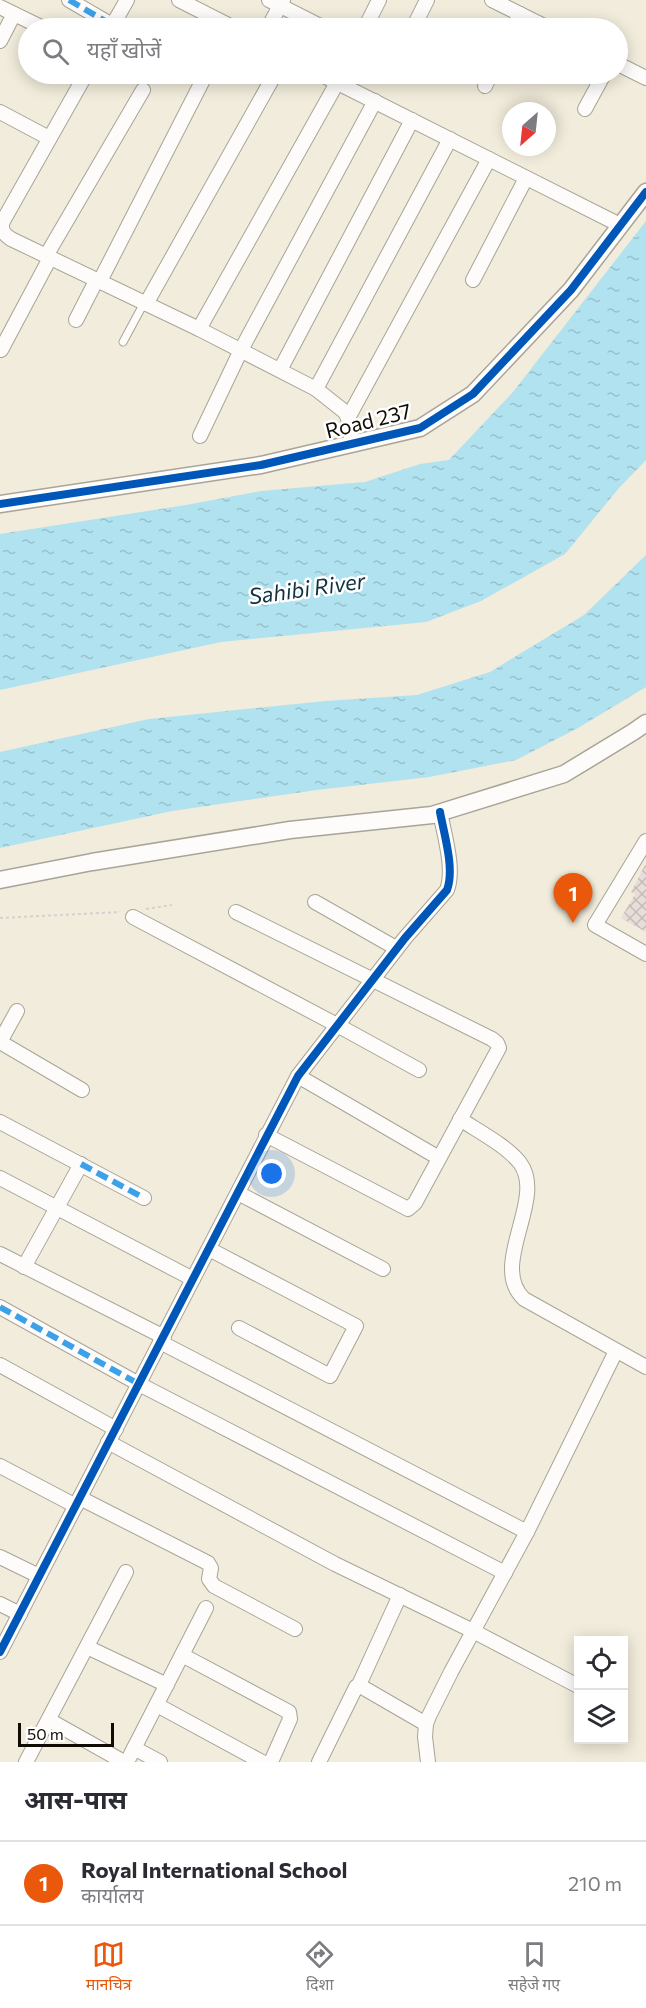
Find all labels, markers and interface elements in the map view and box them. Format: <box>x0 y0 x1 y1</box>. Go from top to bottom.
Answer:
search box <box>18 18 628 84</box>
icon: search <box>39 35 72 68</box>
text: यहाँ खोजें <box>87 36 161 63</box>
north arrow <box>502 102 556 156</box>
street label: Road 237 <box>322 397 414 443</box>
water label: Sahibi River <box>247 566 368 610</box>
pin: 1 <box>554 874 592 923</box>
your location <box>257 1159 286 1188</box>
map controls <box>574 1636 628 1744</box>
button: locate <box>574 1636 628 1690</box>
button: layers <box>574 1690 628 1744</box>
scale bar <box>18 1720 114 1748</box>
text: 50 m <box>27 1724 64 1743</box>
text: आस-पास <box>24 1783 127 1814</box>
text: Royal International School <box>81 1856 348 1883</box>
text: 1 <box>39 1871 48 1895</box>
text: 210 m <box>568 1871 622 1895</box>
text: कार्यालय <box>81 1883 143 1907</box>
tab: मानचित्र <box>86 1938 132 1997</box>
tab: दिशा <box>303 1938 336 1997</box>
tab: सहेजे गए <box>508 1938 560 1997</box>

